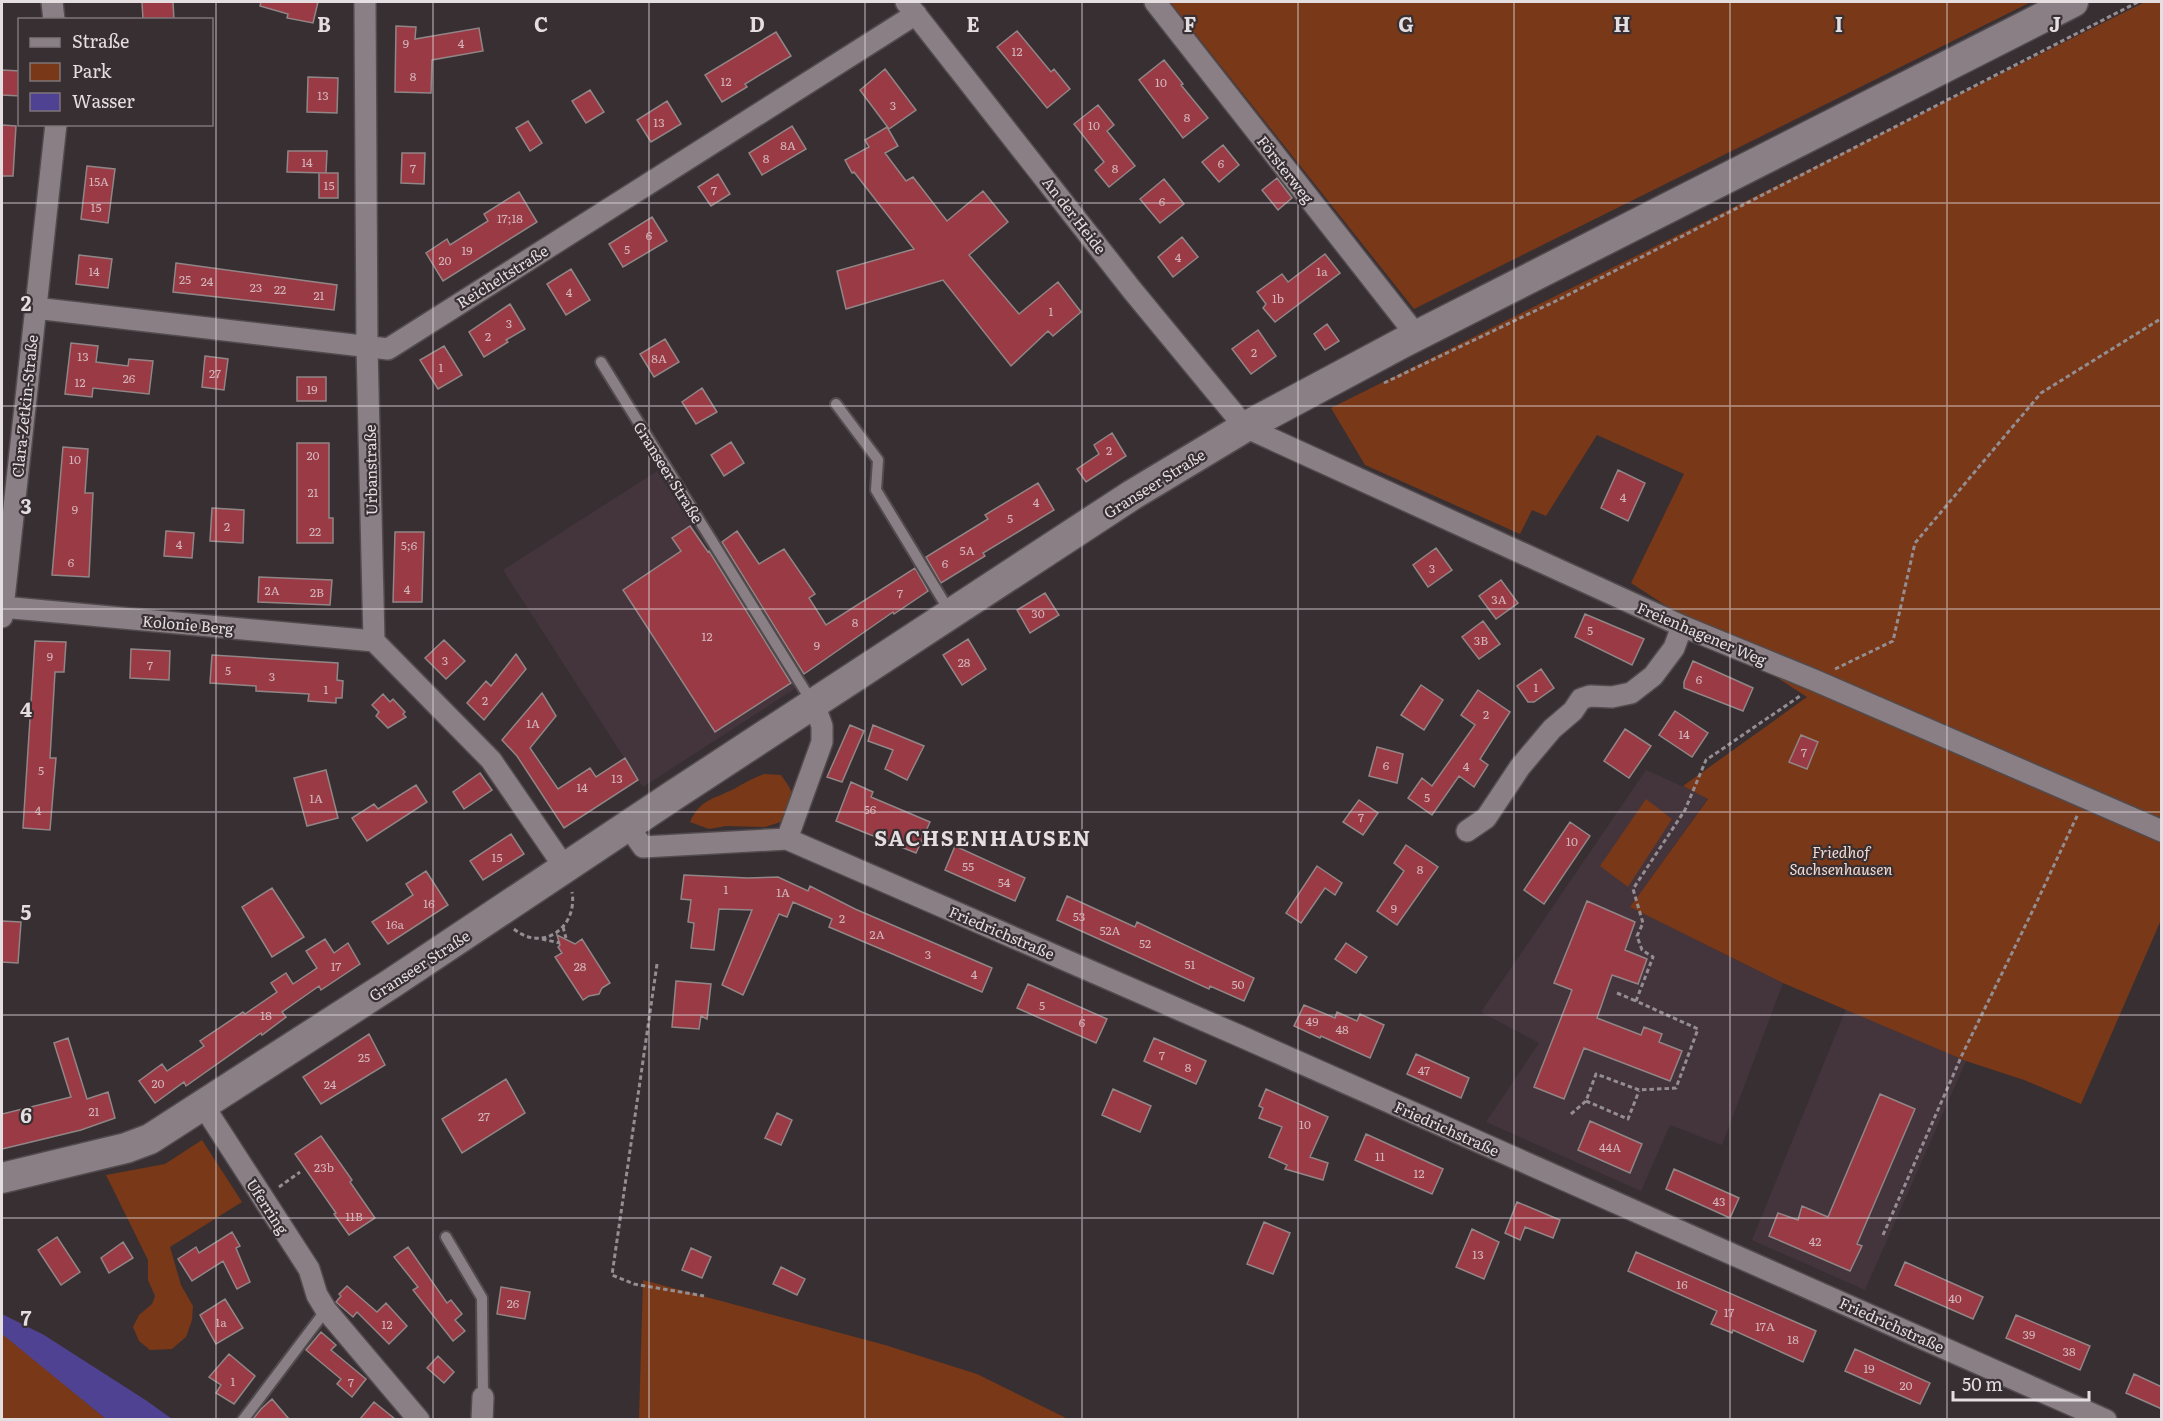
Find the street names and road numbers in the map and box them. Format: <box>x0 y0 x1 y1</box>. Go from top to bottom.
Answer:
street label: Försterweg <box>1252 130 1320 208</box>
street label: An der Heide <box>1037 171 1113 259</box>
street label: Reicheltstraße <box>452 239 552 313</box>
street label: Clara-Zetkin-Straße <box>5 333 43 478</box>
street label: Granseer Straße <box>628 417 710 527</box>
street label: Urbanstraße <box>358 424 382 516</box>
street label: Granseer Straße <box>1099 442 1209 524</box>
street label: Freienhagener Weg <box>1634 595 1771 671</box>
street label: Kolonie Berg <box>141 609 235 640</box>
street label: Friedrichstraße <box>946 899 1059 965</box>
street label: Granseer Straße <box>364 924 474 1006</box>
street label: Friedrichstraße <box>1391 1095 1503 1162</box>
street label: Uferring <box>241 1174 295 1239</box>
street label: Friedrichstraße <box>1836 1291 1948 1358</box>

